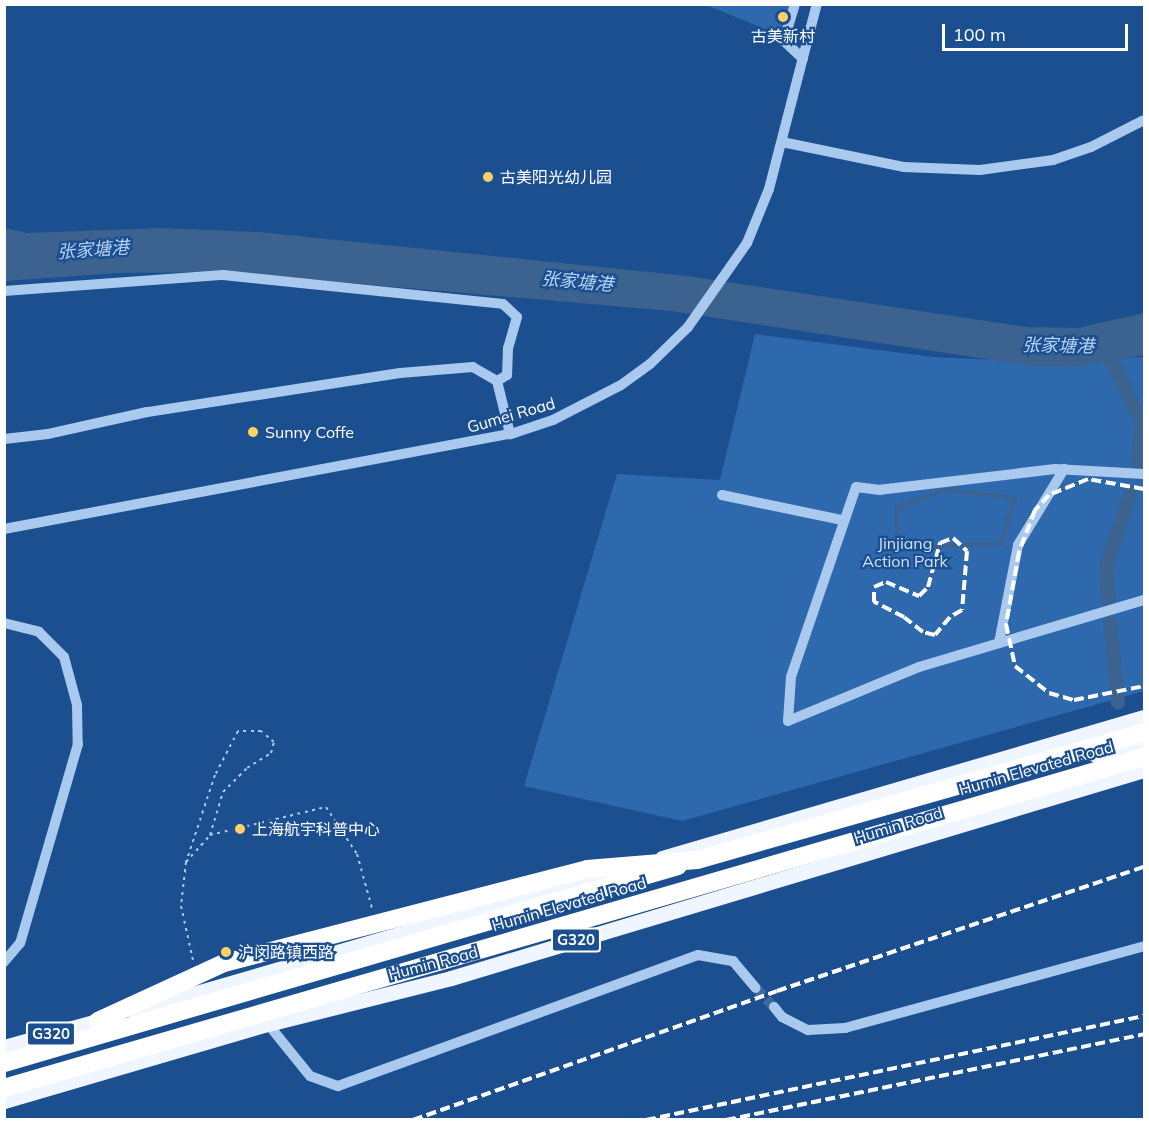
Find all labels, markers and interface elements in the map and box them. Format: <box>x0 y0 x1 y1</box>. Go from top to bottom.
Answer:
marker: 古美新村 <box>776 10 790 24</box>
scale bar <box>945 12 1131 50</box>
text: 100 m <box>953 23 1006 46</box>
place label: 古美新村 <box>751 26 815 46</box>
place label: 古美阳光幼儿园 <box>500 167 612 187</box>
marker: 古美阳光幼儿园 <box>481 170 495 184</box>
water label: 张家塘港 <box>56 237 130 263</box>
water label: 张家塘港 <box>540 268 614 296</box>
water label: 张家塘港 <box>1022 335 1094 357</box>
street label: Gumei Road <box>465 393 557 437</box>
place label: Sunny Coffe <box>265 422 354 442</box>
marker: Sunny Coffe <box>246 425 260 439</box>
park label: Jinjiang Action Park <box>862 533 948 571</box>
street label: Humin Elevated Road <box>957 737 1115 799</box>
street label: Humin Road <box>851 802 945 848</box>
place label: 上海航宇科普中心 <box>252 819 380 839</box>
marker: 上海航宇科普中心 <box>233 822 247 836</box>
street label: Humin Elevated Road <box>490 873 648 935</box>
road number: G320 <box>550 928 602 952</box>
place label: 沪闵路镇西路 <box>238 942 334 962</box>
street label: Humin Road <box>386 942 480 984</box>
marker: 沪闵路镇西路 <box>219 945 233 959</box>
road number: G320 <box>26 1022 76 1046</box>

